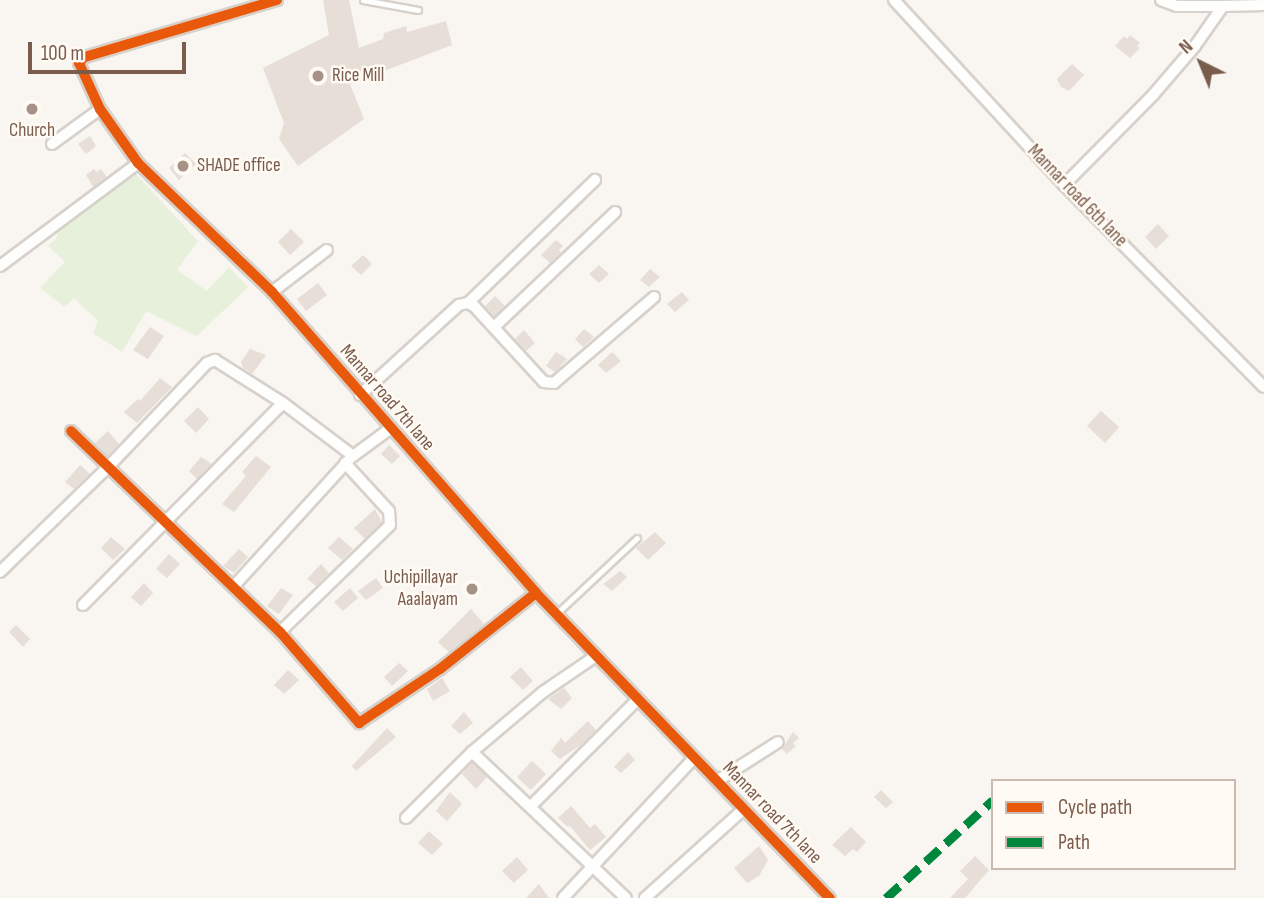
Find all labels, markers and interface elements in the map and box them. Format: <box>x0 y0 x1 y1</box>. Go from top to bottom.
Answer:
scale bar <box>32 28 189 72</box>
north arrow <box>1166 28 1236 98</box>
text: N <box>1175 35 1198 59</box>
text: 100 m <box>41 41 84 66</box>
place label: Rice Mill <box>332 65 384 87</box>
marker: Rice Mill <box>310 68 326 84</box>
marker: Church <box>24 101 40 117</box>
place label: Church <box>9 120 55 142</box>
street label: Mannar road 6th lane <box>1022 140 1132 252</box>
place label: SHADE office <box>197 155 281 177</box>
marker: SHADE office <box>175 158 191 174</box>
street label: Mannar road 7th lane <box>335 340 439 456</box>
place label: Uchipillayar Aaalayam <box>384 567 458 611</box>
marker: Uchipillayar Aaalayam <box>464 581 480 597</box>
street label: Mannar road 7th lane <box>718 757 826 869</box>
legend <box>991 779 1236 870</box>
text: Cycle path <box>1058 795 1132 820</box>
text: Path <box>1058 830 1090 855</box>

